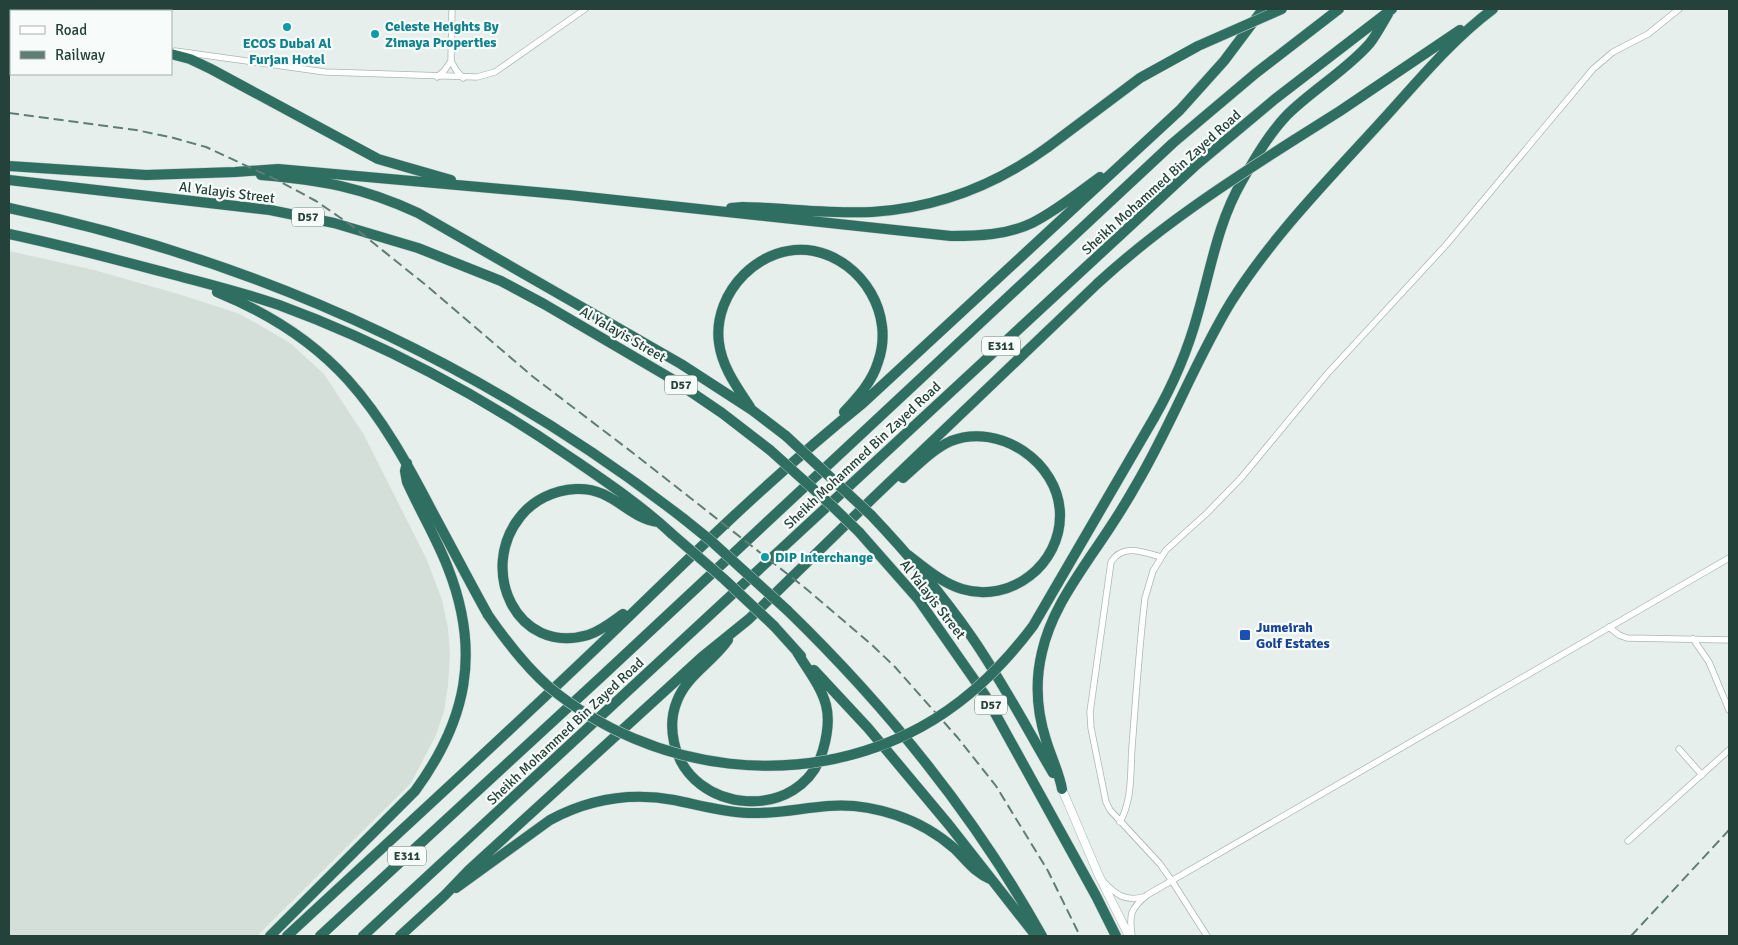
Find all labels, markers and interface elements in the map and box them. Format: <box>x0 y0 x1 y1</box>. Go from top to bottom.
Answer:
legend <box>10 10 172 75</box>
place label: Celeste Heights By Zimaya Properties <box>385 18 499 51</box>
text: Road <box>55 21 87 39</box>
marker: ECOS Dubai Al Furjan Hotel <box>281 21 293 33</box>
marker: Celeste Heights By Zimaya Properties <box>369 28 381 40</box>
place label: ECOS Dubai Al Furjan Hotel <box>243 35 332 68</box>
text: Railway <box>55 46 105 64</box>
street label: Sheikh Mohammed Bin Zayed Road <box>1078 106 1244 258</box>
street label: Al Yalayis Street <box>178 178 276 207</box>
road number: D57 <box>292 208 324 226</box>
street label: Al Yalayis Street <box>577 303 669 366</box>
road number: E311 <box>982 336 1020 356</box>
road number: D57 <box>665 376 697 394</box>
street label: Sheikh Mohammed Bin Zayed Road <box>780 378 944 533</box>
place label: DIP Interchange <box>775 549 873 566</box>
marker: DIP Interchange <box>759 551 771 563</box>
street label: Al Yalayis Street <box>896 556 969 643</box>
place label: Jumeirah Golf Estates <box>1256 619 1330 652</box>
marker: Jumeirah Golf Estates <box>1238 628 1252 642</box>
street label: Sheikh Mohammed Bin Zayed Road <box>483 654 647 809</box>
road number: D57 <box>975 696 1007 714</box>
road number: E311 <box>388 846 426 866</box>

